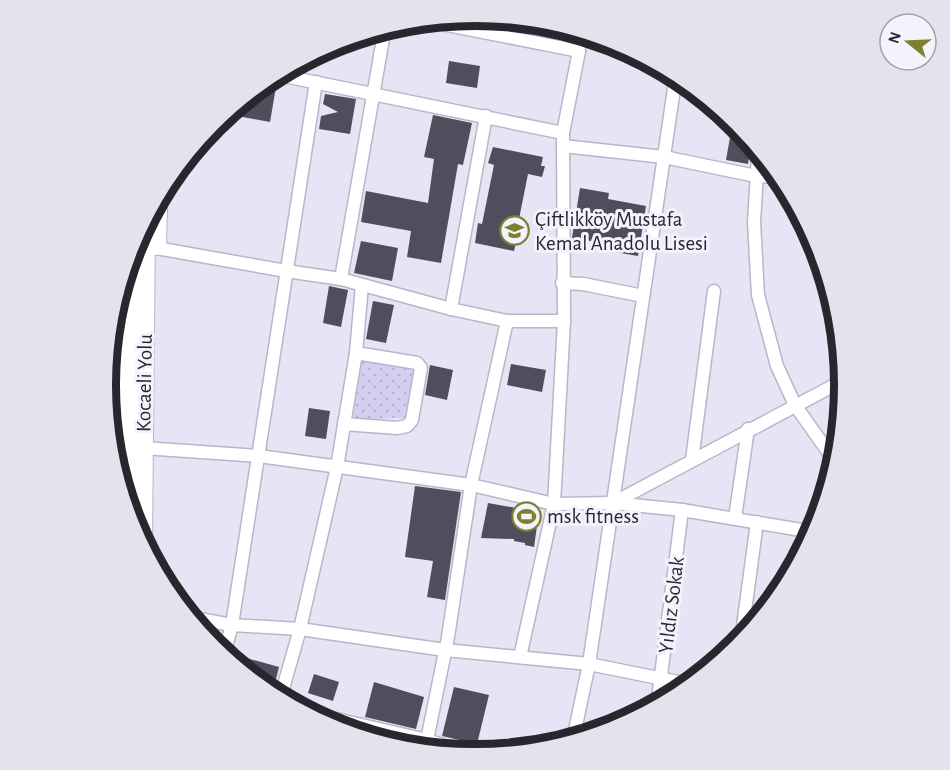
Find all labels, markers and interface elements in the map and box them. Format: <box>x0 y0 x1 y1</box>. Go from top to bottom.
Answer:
north arrow <box>878 12 938 72</box>
text: N <box>885 30 904 45</box>
place label: Çiftlikköy Mustafa Kemal Anadolu Lisesi <box>535 209 708 254</box>
school or university icon: Çiftlikköy Mustafa Kemal Anadolu Lisesi <box>498 215 530 247</box>
street label: Kocaeli̇ Yolu <box>133 333 156 432</box>
sports icon: msk fitness <box>510 500 542 532</box>
place label: msk fitness <box>547 506 639 527</box>
street label: Yıldız Sokak <box>655 555 688 655</box>

